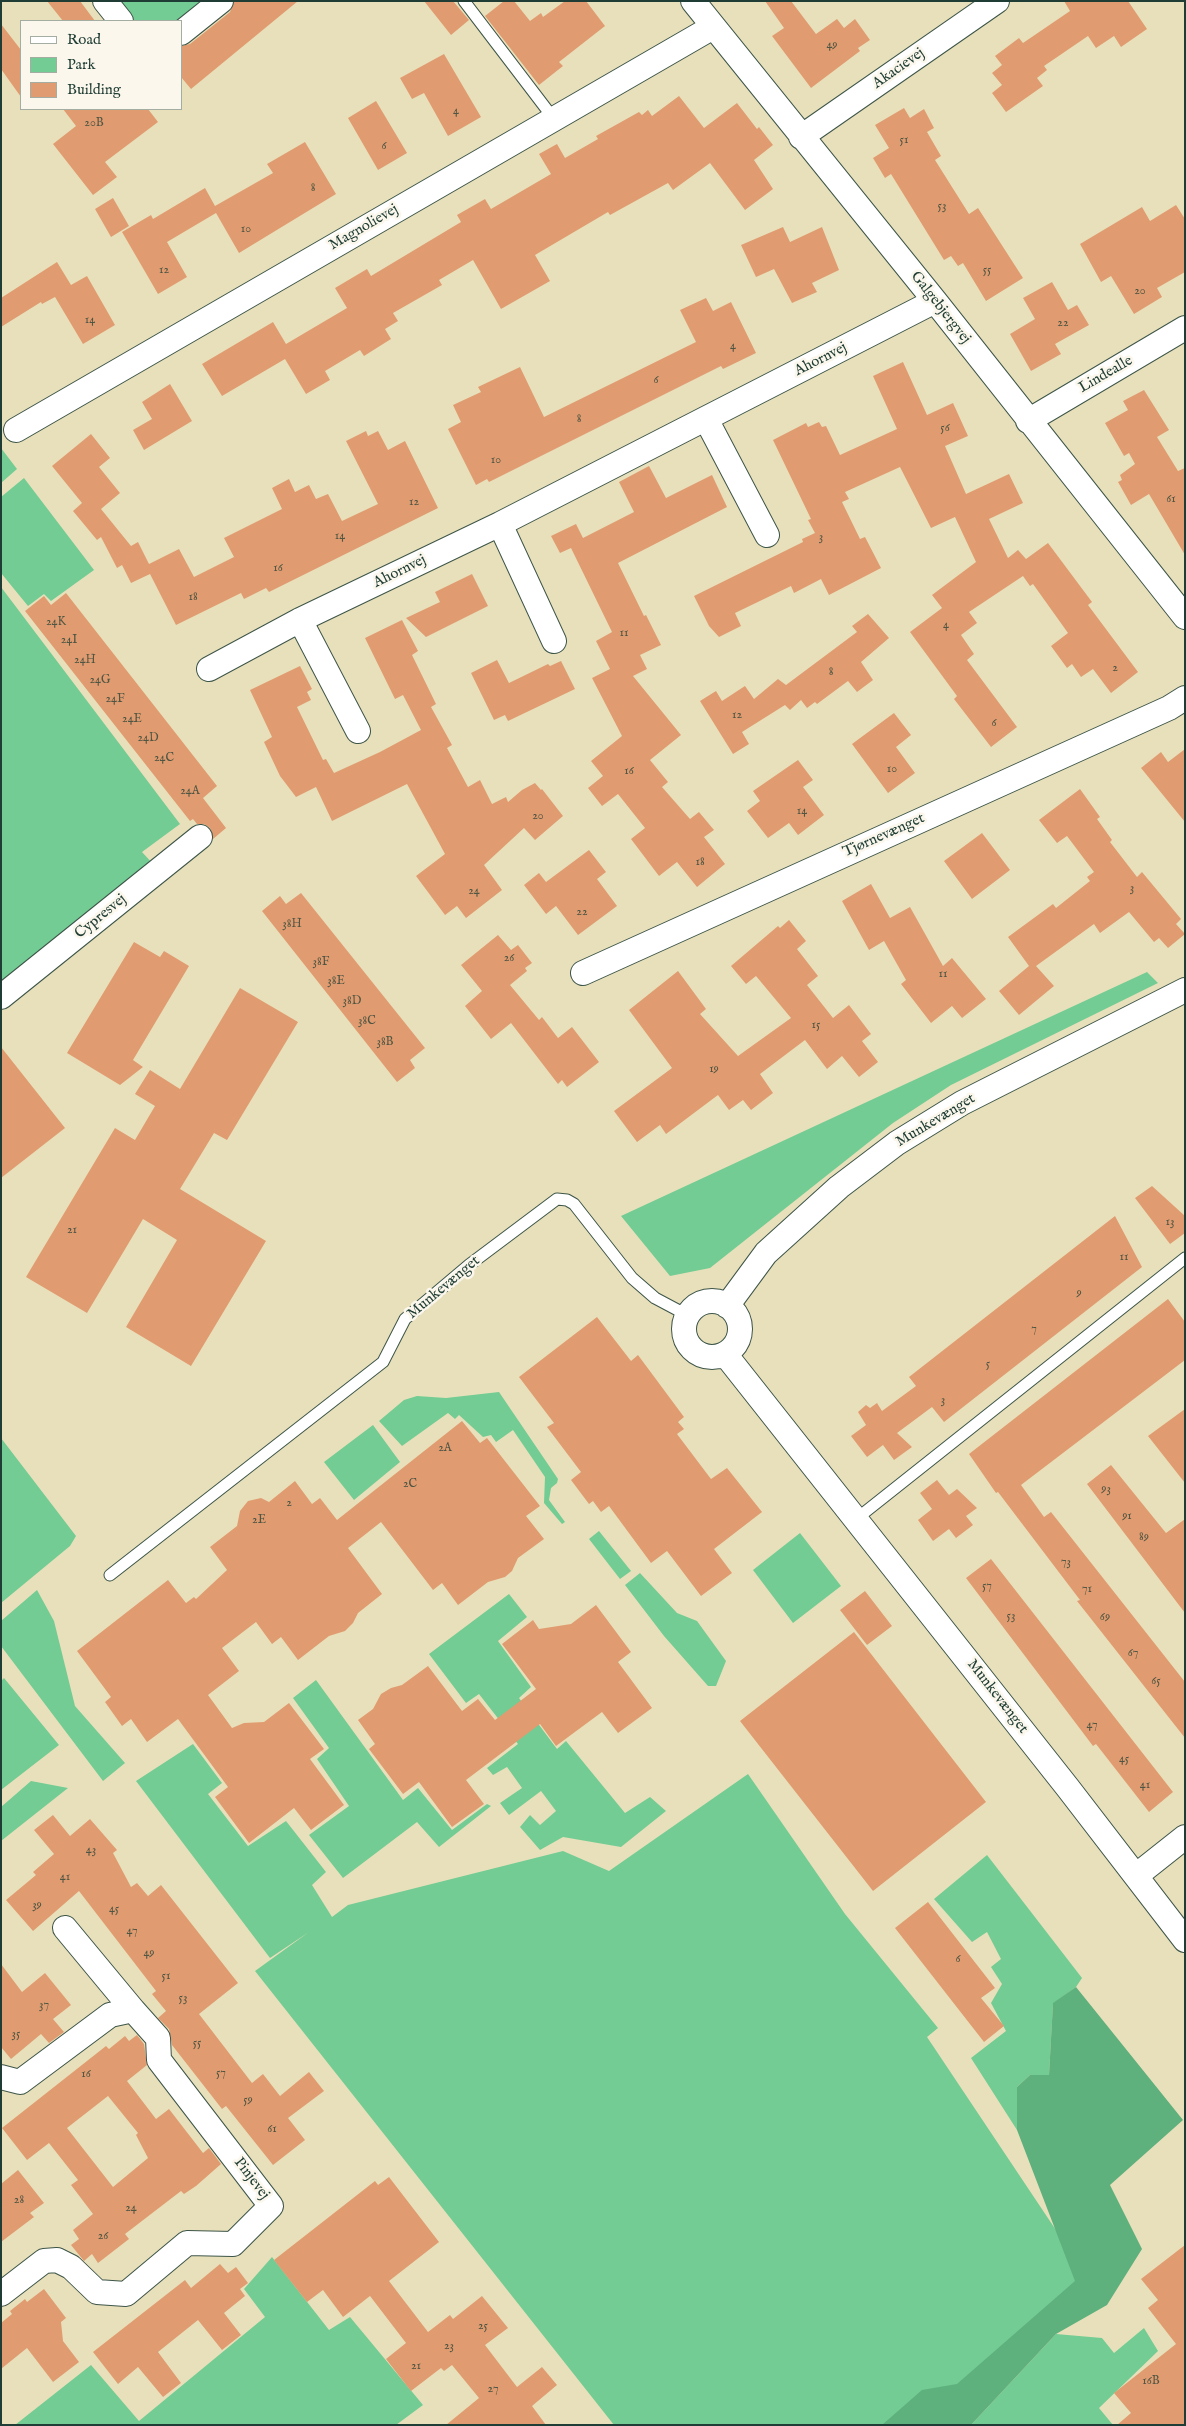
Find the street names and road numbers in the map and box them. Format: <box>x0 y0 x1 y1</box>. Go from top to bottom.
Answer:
street label: Akacievej <box>870 45 928 93</box>
street label: Magnolievej <box>326 201 402 255</box>
street label: Galgebjergvej <box>906 268 974 348</box>
street label: Ahornvej <box>792 339 850 381</box>
street label: Lindealle <box>1076 352 1136 398</box>
street label: Ahornvej <box>371 552 429 592</box>
street label: Tjørnevænget <box>840 810 928 862</box>
street label: Cypresvej <box>72 891 130 943</box>
street label: Munkevænget <box>893 1090 979 1152</box>
street label: Munkevænget <box>404 1252 484 1324</box>
street label: Munkevænget <box>962 1656 1032 1738</box>
street label: Pinjevej <box>229 2154 273 2204</box>

